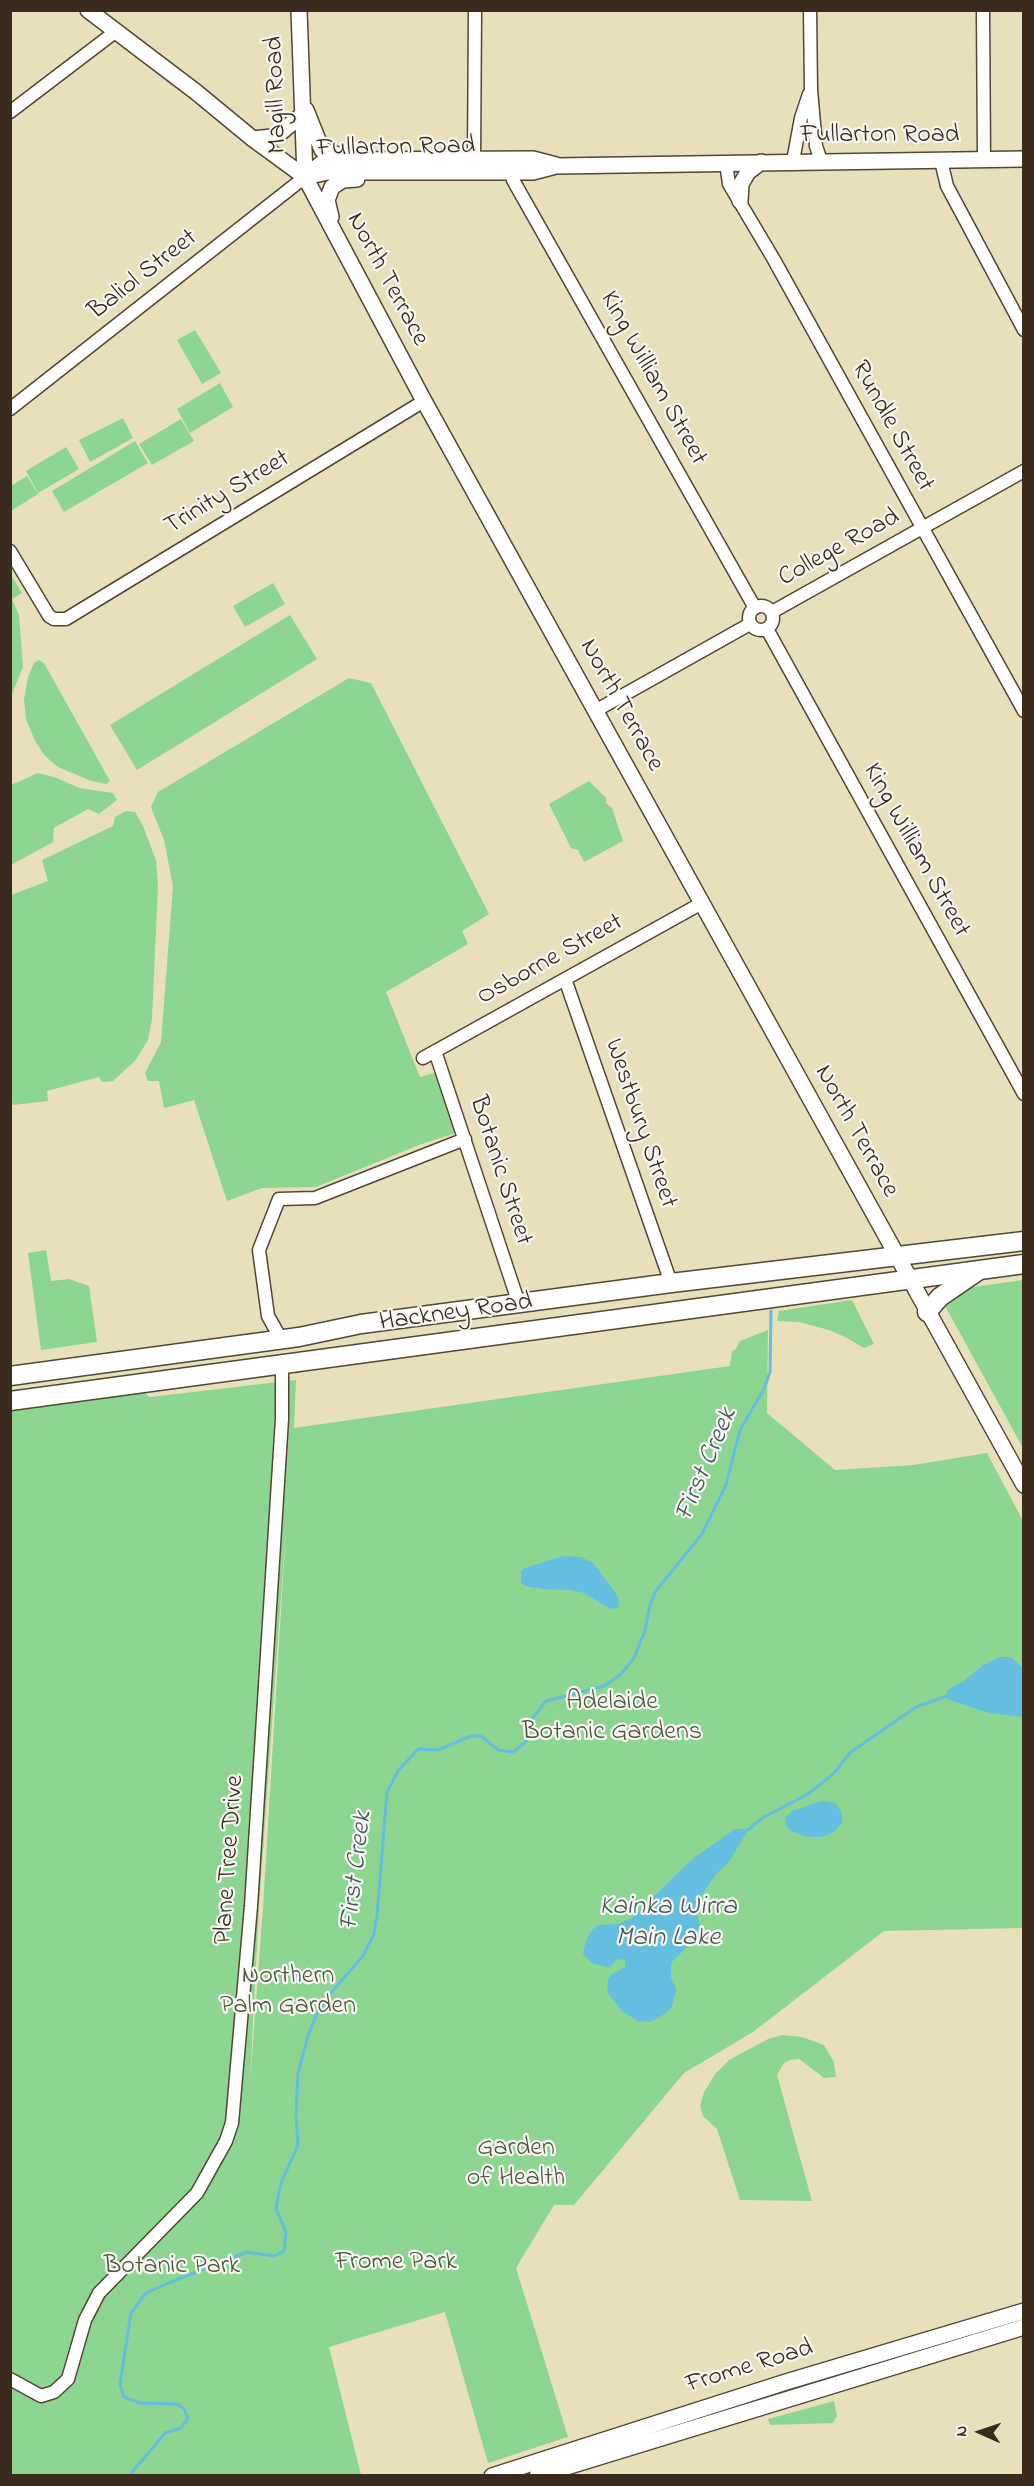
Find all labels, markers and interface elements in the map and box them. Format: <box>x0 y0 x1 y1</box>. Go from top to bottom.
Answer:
street label: Magill Road <box>260 35 296 155</box>
street label: Fullarton Road <box>801 121 959 153</box>
street label: Fullarton Road <box>316 132 476 166</box>
street label: North Terrace <box>338 208 434 352</box>
street label: Baliol Street <box>83 224 205 328</box>
street label: King William Street <box>591 287 713 471</box>
street label: Rundle Street <box>842 356 940 498</box>
street label: Trinity Street <box>160 444 296 544</box>
street label: College Road <box>774 503 906 595</box>
street label: North Terrace <box>571 634 669 778</box>
street label: King William Street <box>854 759 976 943</box>
street label: Osborne Street <box>473 908 629 1014</box>
street label: Westbury Street <box>595 1035 683 1213</box>
street label: North Terrace <box>806 1060 904 1204</box>
street label: Botanic Street <box>460 1093 538 1249</box>
street label: Hackney Road <box>378 1288 534 1340</box>
water label: First Creek <box>670 1404 746 1526</box>
park label: Adelaide Botanic Gardens <box>522 1688 702 1750</box>
street label: Plane Tree Drive <box>210 1774 252 1946</box>
water label: First Creek <box>335 1810 381 1932</box>
water label: Kainka Wirra Main Lake <box>599 1893 737 1956</box>
park label: Northern Palm Garden <box>220 1962 356 2024</box>
park label: Garden of Health <box>467 2134 565 2196</box>
park label: Frome Park <box>335 2248 457 2280</box>
park label: Botanic Park <box>104 2252 240 2284</box>
street label: Frome Road <box>683 2334 817 2402</box>
north arrow <box>950 2402 1010 2462</box>
text: N <box>950 2425 974 2437</box>

